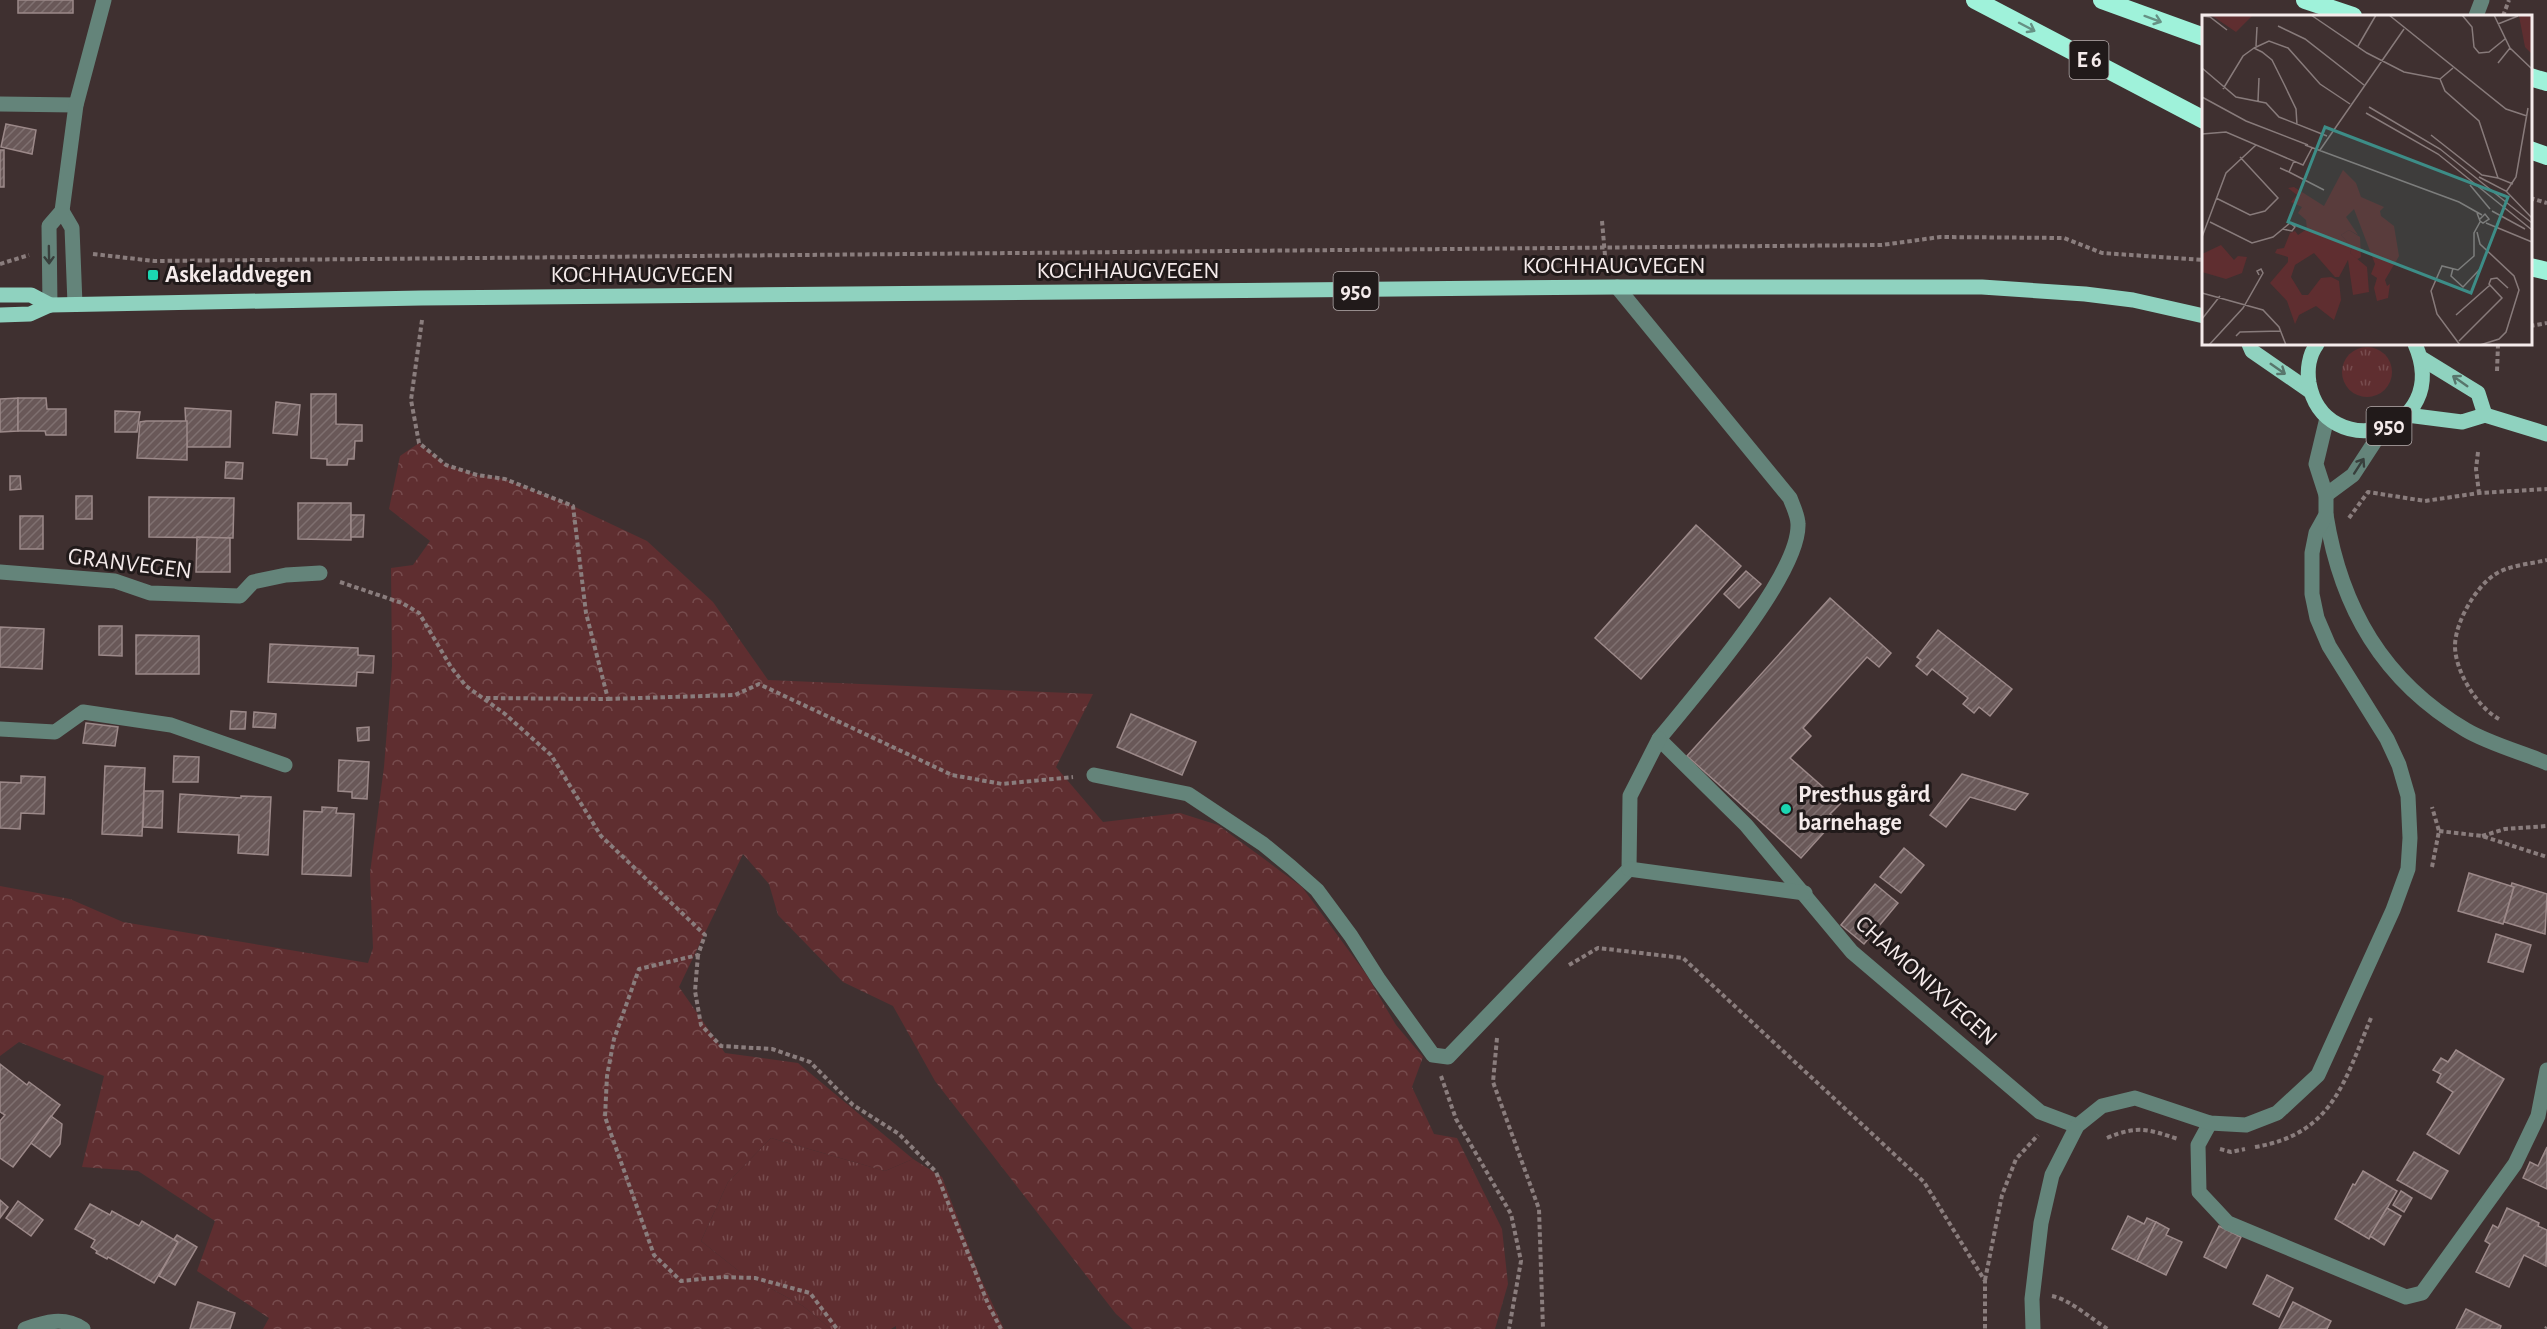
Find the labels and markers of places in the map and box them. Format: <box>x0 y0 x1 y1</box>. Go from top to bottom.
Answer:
place label: Askeladdvegen <box>165 263 312 287</box>
marker: Askeladdvegen <box>146 268 160 282</box>
place label: Presthus gård barnehage <box>1798 783 1931 835</box>
marker: Presthus gård barnehage <box>1779 802 1793 816</box>

